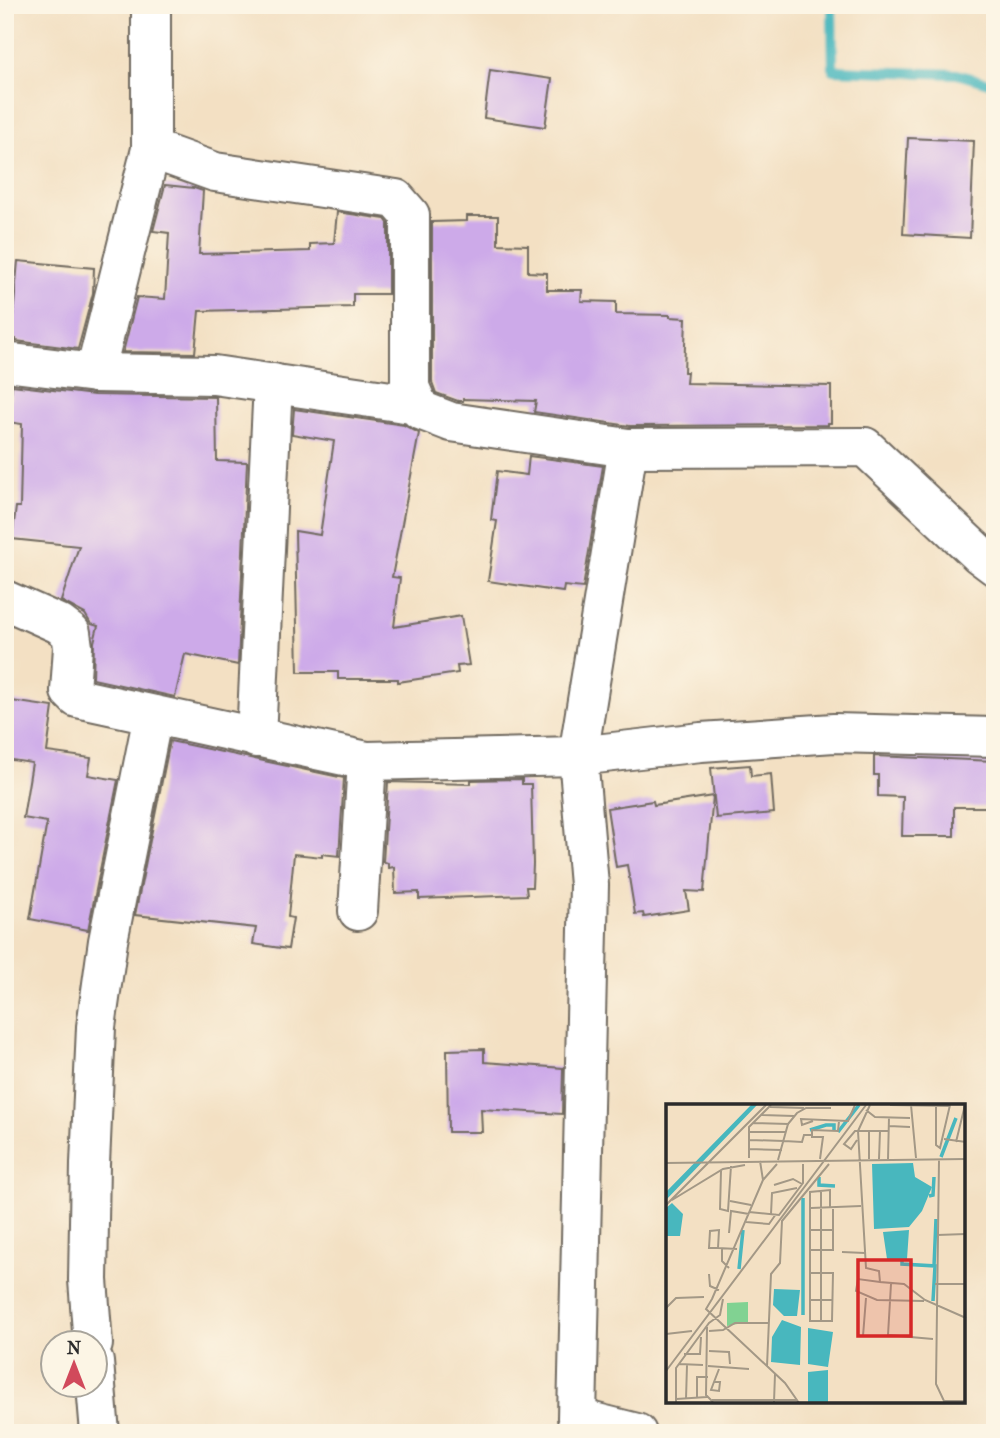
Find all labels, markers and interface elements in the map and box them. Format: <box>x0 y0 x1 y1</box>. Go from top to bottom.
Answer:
inset map <box>666 1104 965 1403</box>
north arrow <box>38 1330 108 1400</box>
text: N <box>67 1337 82 1359</box>

